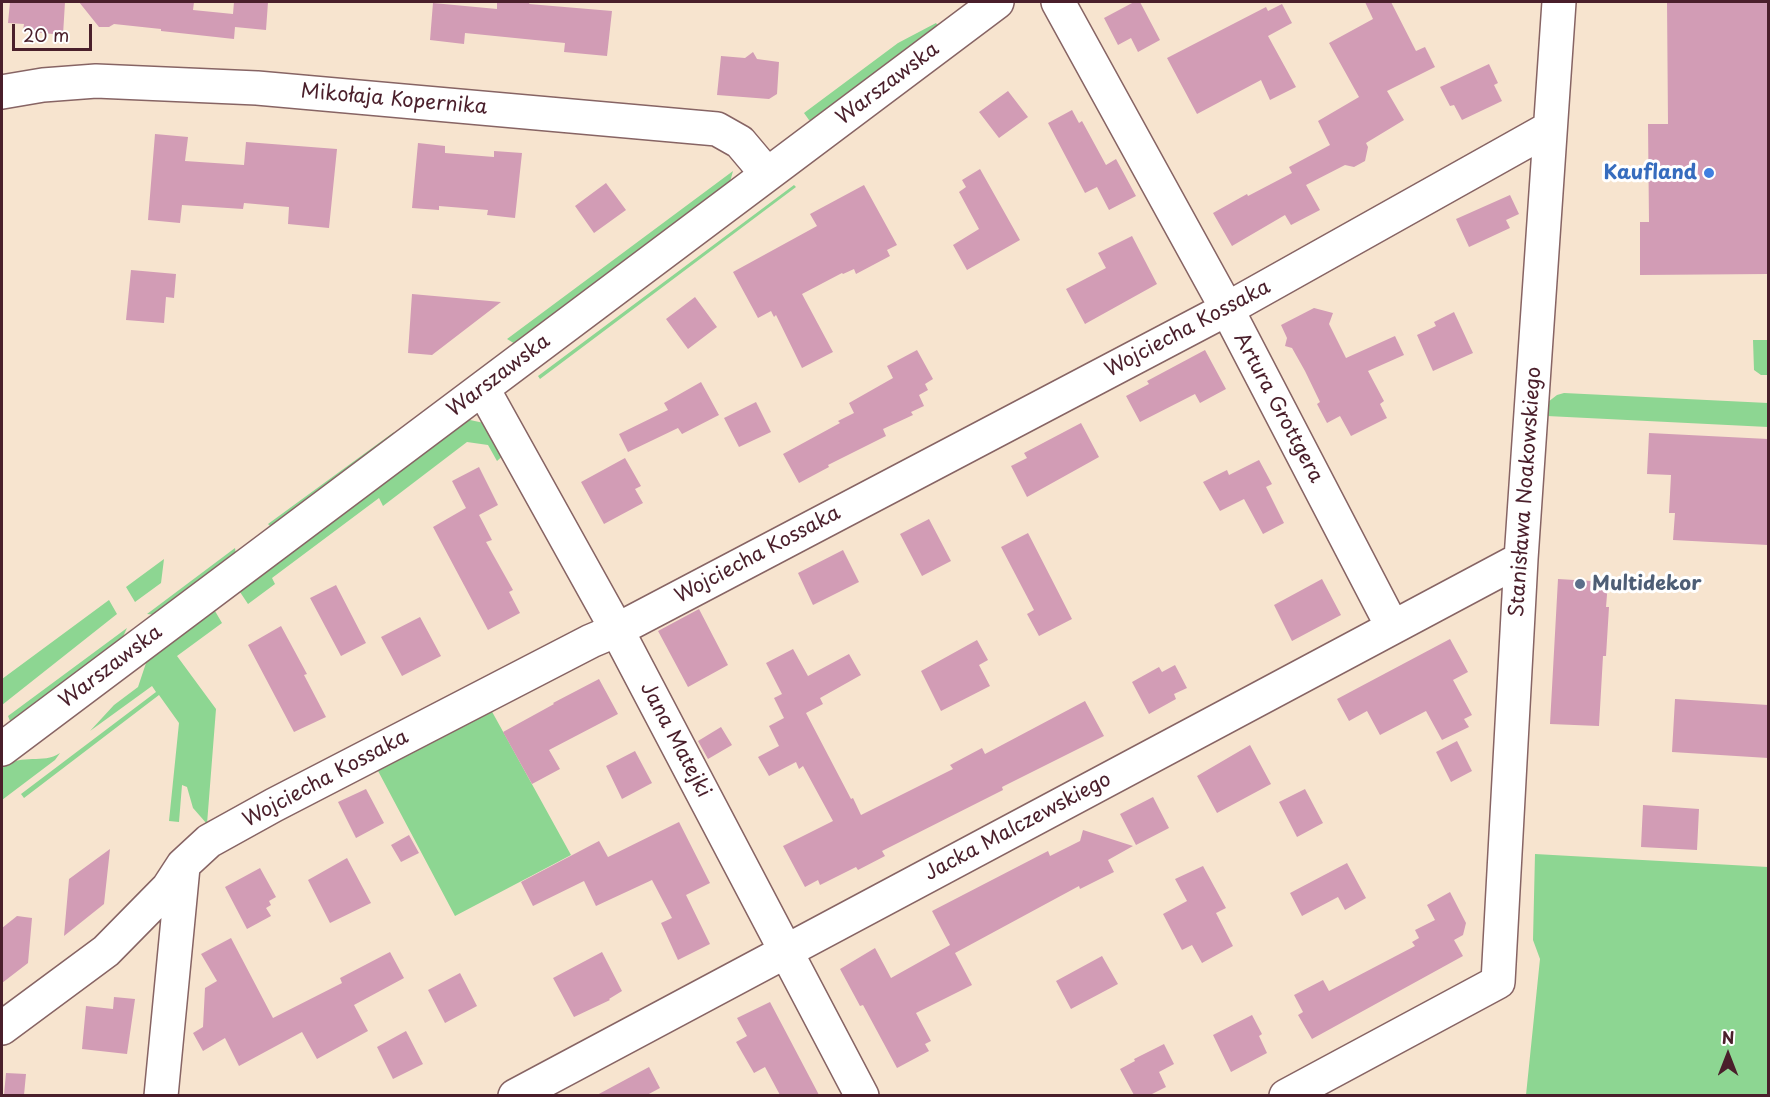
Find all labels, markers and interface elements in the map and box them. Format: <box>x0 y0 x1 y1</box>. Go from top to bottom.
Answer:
scale bar <box>15 12 94 50</box>
text: 20 m <box>23 21 69 48</box>
street label: Warszawska <box>832 38 944 130</box>
street label: Mikołaja Kopernika <box>300 80 488 120</box>
place label: Kaufland <box>1603 161 1697 185</box>
marker: Kaufland <box>1702 166 1716 180</box>
street label: Wojciecha Kossaka <box>1101 275 1275 383</box>
street label: Artura Grottgera <box>1228 329 1328 487</box>
street label: Warszawska <box>443 330 555 422</box>
street label: Stanisława Noakowskiego <box>1505 366 1547 618</box>
street label: Wojciecha Kossaka <box>671 501 845 609</box>
place label: Multidekor <box>1592 572 1701 596</box>
marker: Multidekor <box>1573 577 1587 591</box>
street label: Warszawska <box>55 621 167 713</box>
street label: Jana Matejki <box>635 678 715 802</box>
street label: Wojciecha Kossaka <box>239 725 413 833</box>
street label: Jacka Malczewskiego <box>921 768 1115 886</box>
north arrow <box>1698 1025 1758 1085</box>
text: N <box>1722 1025 1734 1049</box>

